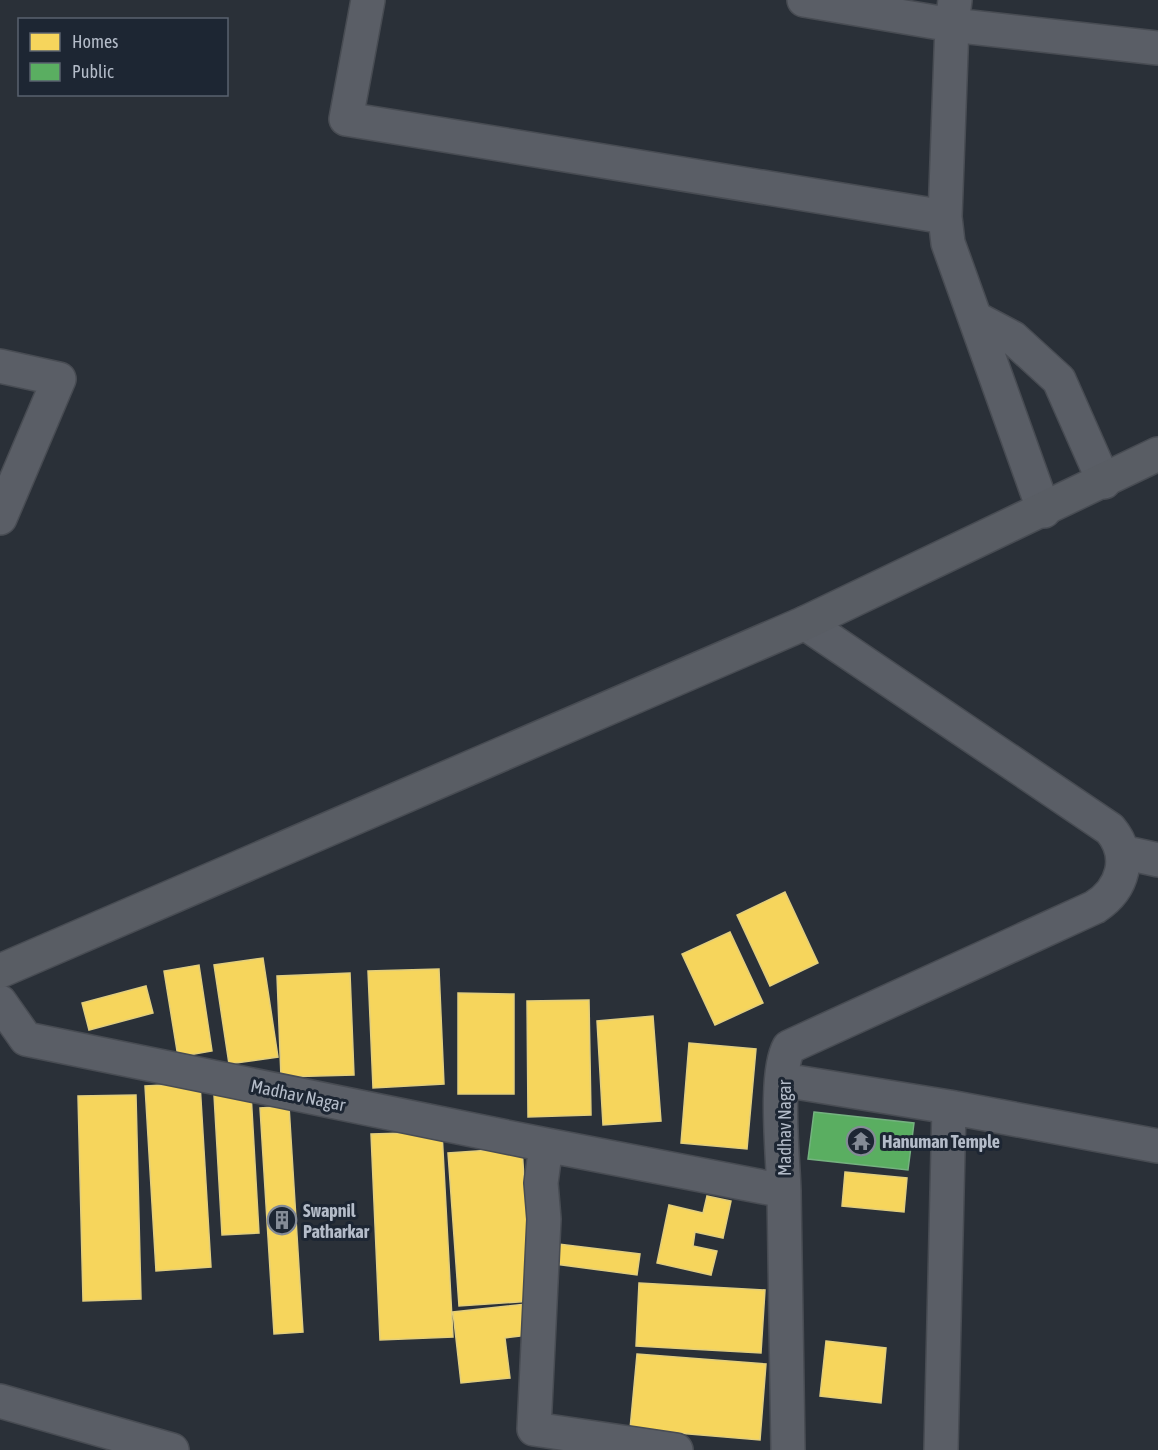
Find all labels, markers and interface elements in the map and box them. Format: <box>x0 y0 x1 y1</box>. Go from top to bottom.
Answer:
legend <box>18 18 228 96</box>
text: Homes <box>72 31 118 52</box>
text: Public <box>72 61 114 82</box>
street label: Madhav Nagar <box>249 1075 348 1115</box>
street label: Madhav Nagar <box>774 1079 795 1176</box>
temple icon: Hanuman Temple <box>845 1125 877 1157</box>
place label: Hanuman Temple <box>882 1131 1000 1152</box>
place label: Swapnil Patharkar <box>303 1200 370 1242</box>
building icon: Swapnil Patharkar <box>266 1204 298 1236</box>

